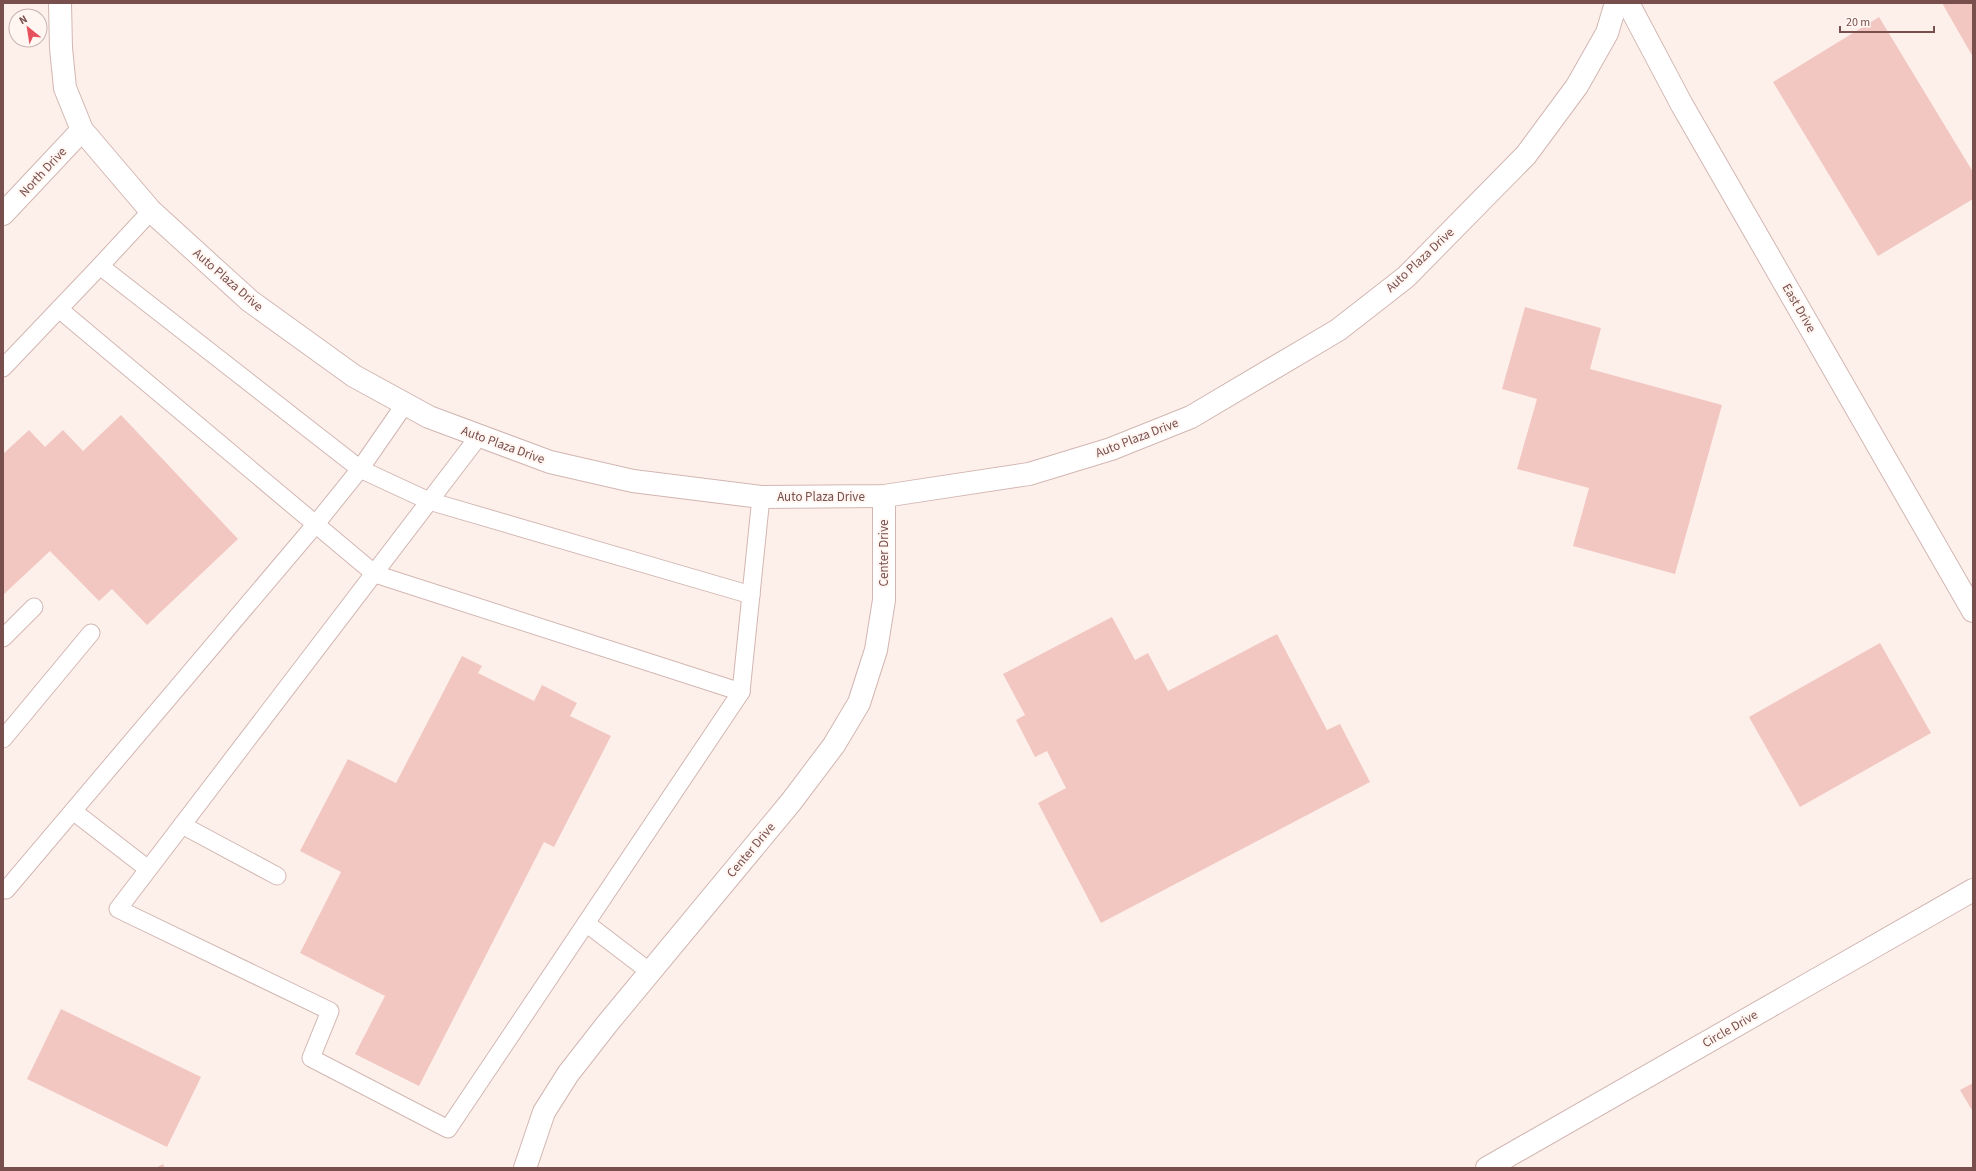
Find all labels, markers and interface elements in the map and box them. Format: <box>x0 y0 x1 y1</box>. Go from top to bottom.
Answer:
north arrow <box>8 8 48 48</box>
scale bar <box>1840 8 1934 34</box>
text: N <box>16 11 30 28</box>
text: 20 m <box>1846 14 1870 31</box>
street label: North Drive <box>15 143 71 201</box>
street label: Auto Plaza Drive <box>1382 224 1458 296</box>
street label: Auto Plaza Drive <box>189 244 267 316</box>
street label: East Drive <box>1778 280 1820 336</box>
street label: Auto Plaza Drive <box>1093 414 1181 462</box>
street label: Auto Plaza Drive <box>459 422 547 468</box>
street label: Auto Plaza Drive <box>777 488 865 506</box>
street label: Center Drive <box>875 520 893 586</box>
street label: Center Drive <box>723 819 779 881</box>
street label: Circle Drive <box>1699 1006 1761 1052</box>

